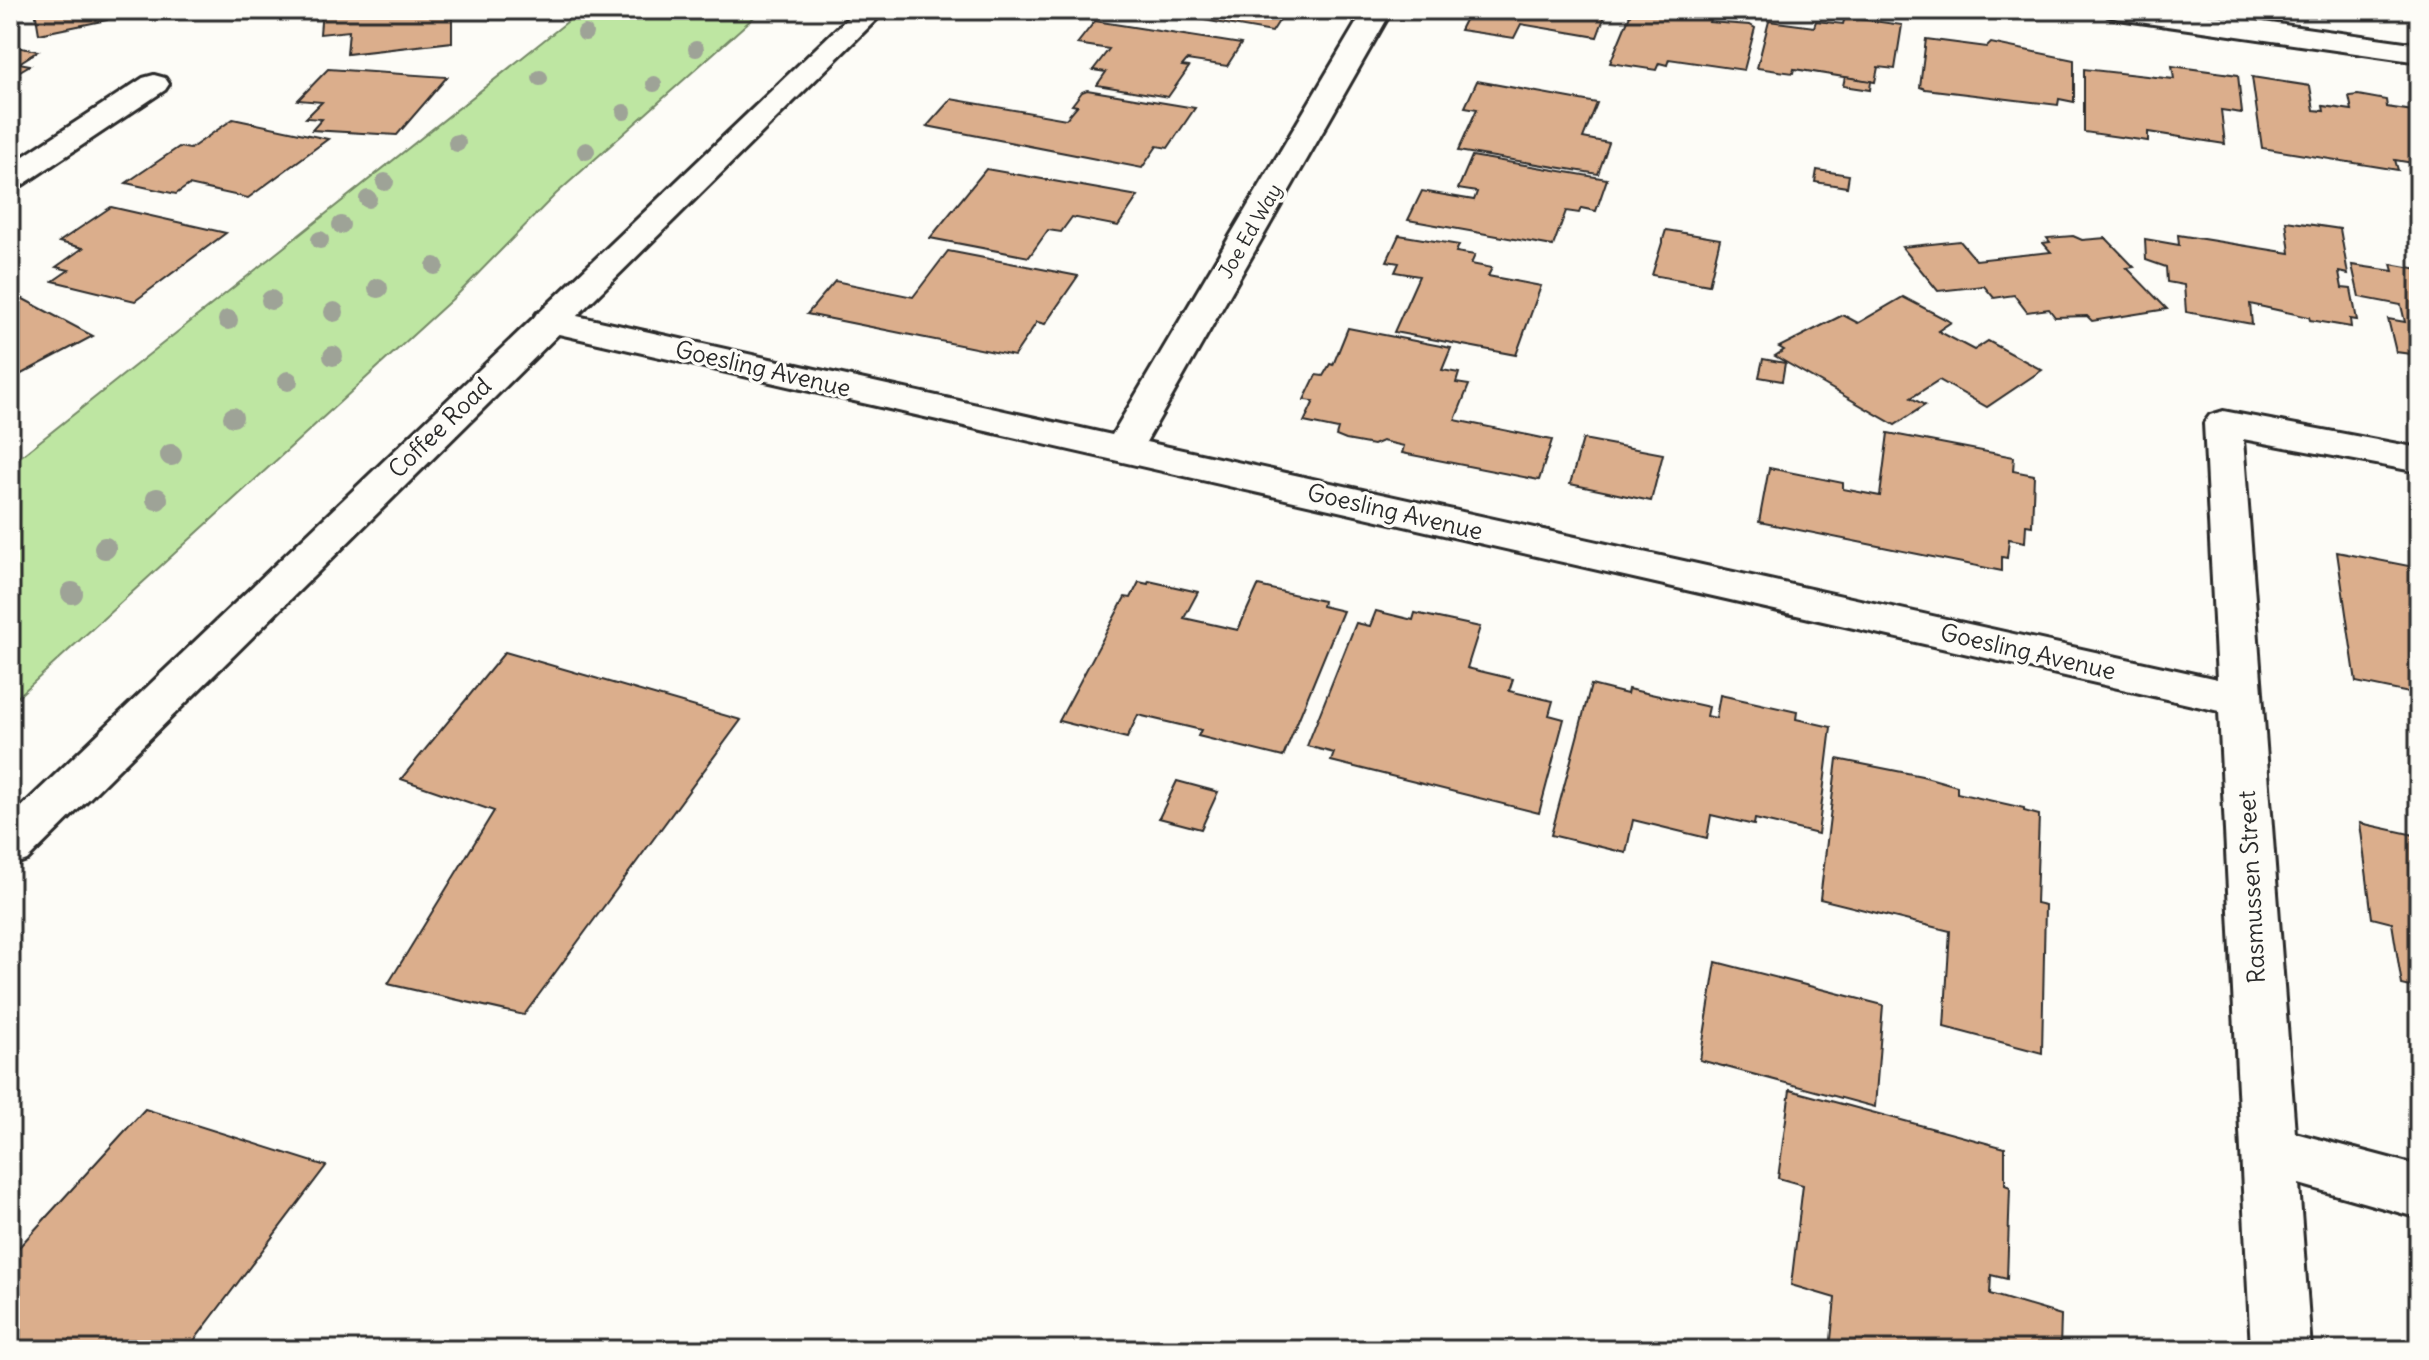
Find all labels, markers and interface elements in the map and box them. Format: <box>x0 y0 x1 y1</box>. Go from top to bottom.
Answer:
street label: Joe Ed Way <box>1212 179 1287 283</box>
street label: Goesling Avenue <box>673 333 854 403</box>
street label: Coffee Road <box>381 371 497 484</box>
street label: Goesling Avenue <box>1305 476 1486 546</box>
street label: Goesling Avenue <box>1938 616 2119 686</box>
street label: Rasmussen Street <box>2231 790 2271 984</box>

